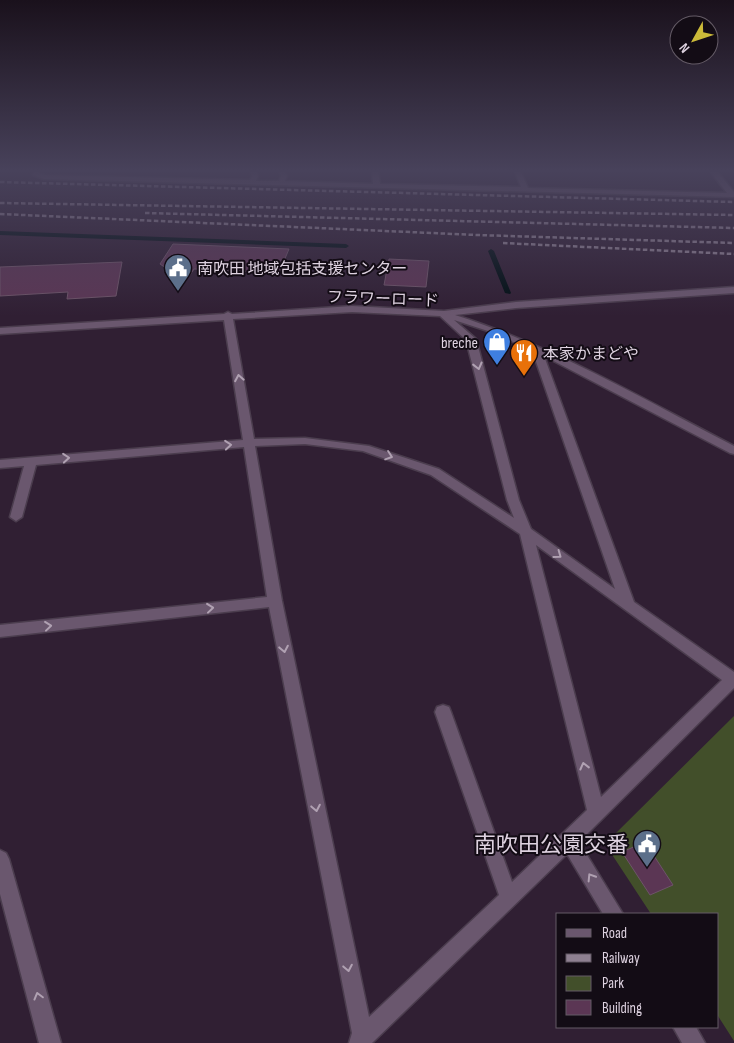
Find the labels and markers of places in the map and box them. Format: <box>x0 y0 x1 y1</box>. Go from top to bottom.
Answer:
public building icon: 南吹田 地域包括支援センター <box>163 253 193 292</box>
place label: 南吹田 地域包括支援センター <box>197 260 408 279</box>
shop icon: breche <box>482 327 512 366</box>
place label: breche <box>441 334 478 353</box>
restaurant icon: 本家かまどや <box>509 338 539 377</box>
place label: 本家かまどや <box>543 345 639 364</box>
public building icon: 南吹田公園交番 <box>632 829 662 868</box>
place label: 南吹田公園交番 <box>474 832 628 859</box>

